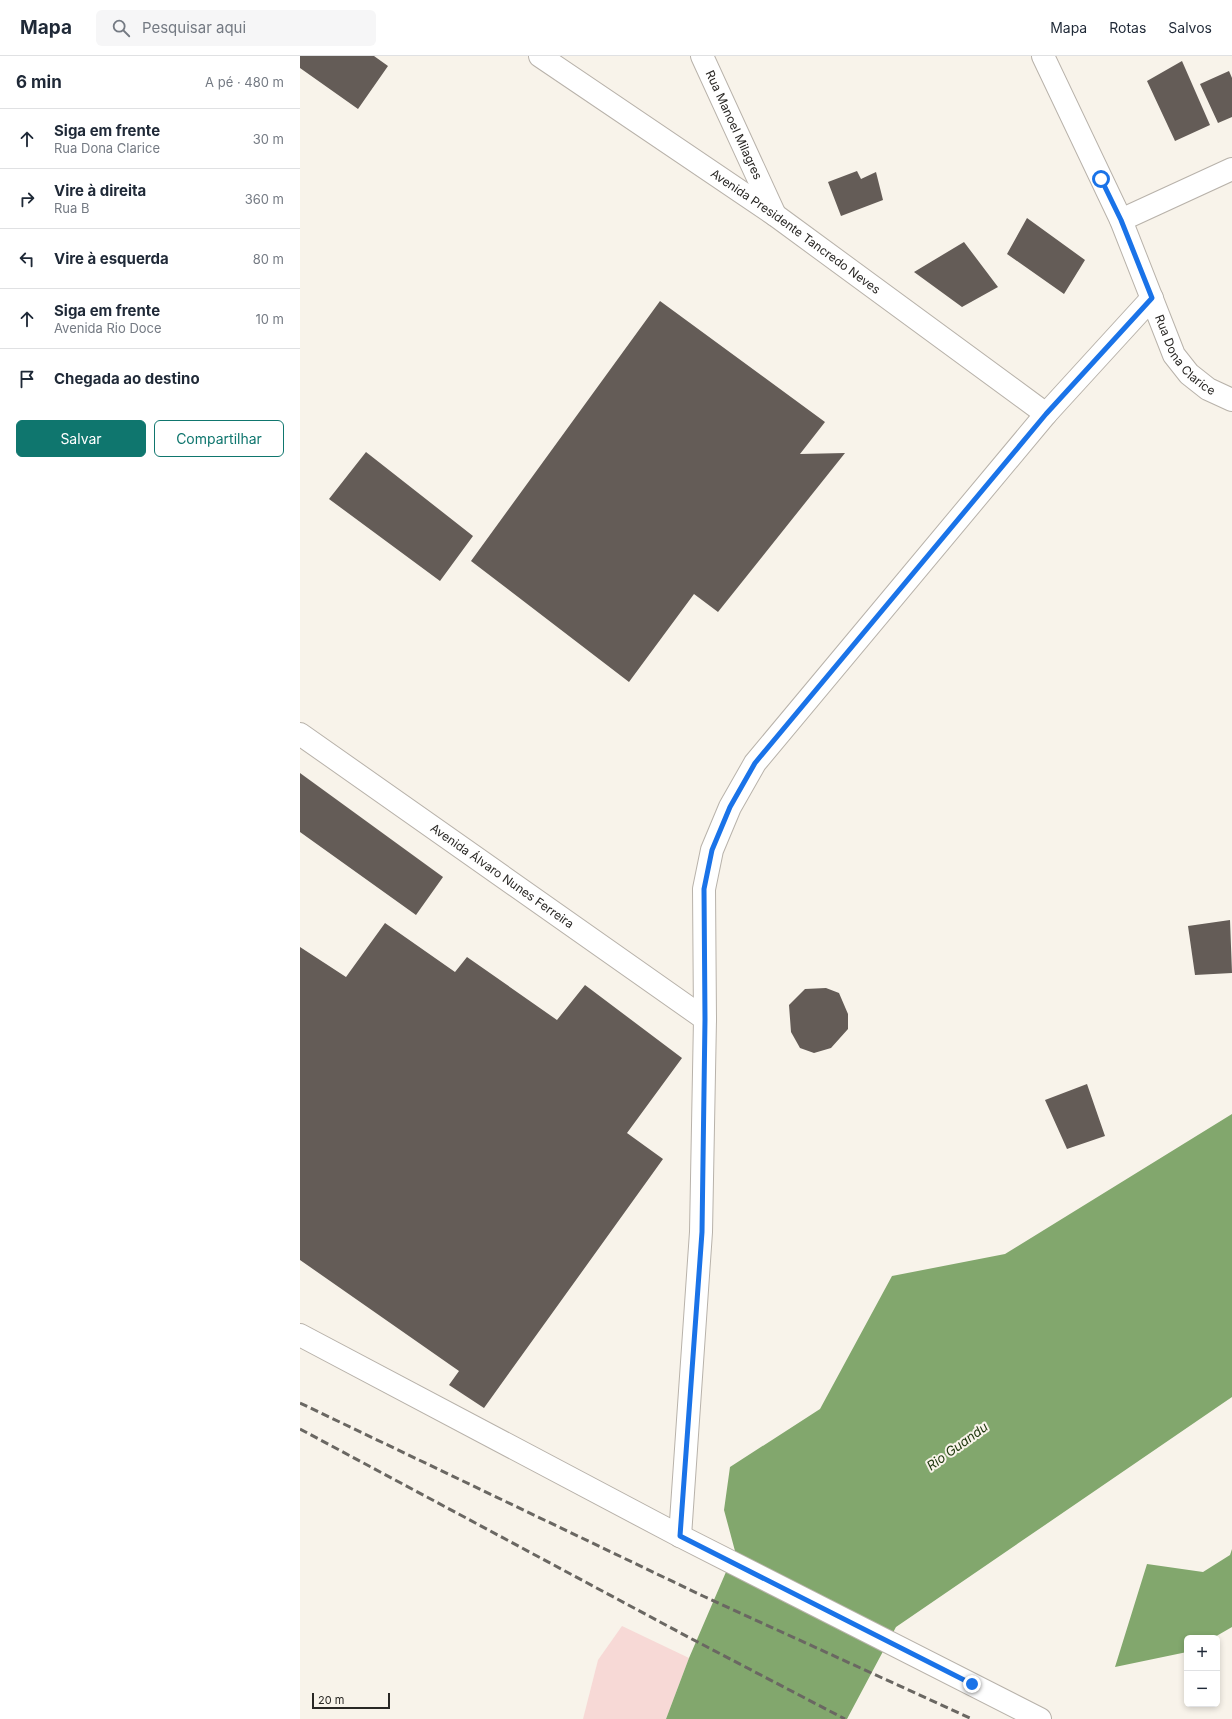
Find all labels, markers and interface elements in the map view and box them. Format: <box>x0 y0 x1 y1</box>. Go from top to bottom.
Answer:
search box <box>96 10 376 46</box>
text: Mapa <box>20 16 72 39</box>
icon: search <box>110 17 132 39</box>
text: Pesquisar aqui <box>142 18 246 37</box>
text: Mapa <box>1050 19 1087 36</box>
text: Rotas <box>1109 19 1146 36</box>
text: Salvos <box>1168 19 1212 36</box>
street label: Rua Manoel Milagres <box>703 68 766 182</box>
text: 6 min <box>16 72 62 92</box>
text: A pé · 480 m <box>205 74 284 90</box>
text: Siga em frente <box>54 121 160 140</box>
icon: ahead <box>16 128 38 150</box>
text: 30 m <box>253 131 284 147</box>
text: Rua Dona Clarice <box>54 140 160 156</box>
street label: Avenida Presidente Tancredo Neves <box>708 166 883 297</box>
route start <box>1092 170 1110 188</box>
text: Vire à direita <box>54 181 146 200</box>
icon: right <box>16 188 38 210</box>
text: 360 m <box>245 191 284 207</box>
text: Rua B <box>54 200 90 216</box>
icon: left <box>16 248 38 270</box>
text: Vire à esquerda <box>54 249 169 268</box>
text: 80 m <box>253 251 284 267</box>
text: Siga em frente <box>54 301 160 320</box>
icon: ahead <box>16 308 38 330</box>
text: 10 m <box>255 311 284 327</box>
street label: Rua Dona Clarice <box>1152 312 1218 398</box>
text: Avenida Rio Doce <box>54 320 162 336</box>
icon: arrive <box>16 368 38 390</box>
text: Chegada ao destino <box>54 369 200 388</box>
button: Salvar <box>16 420 146 457</box>
button: Compartilhar <box>154 420 284 457</box>
street label: Avenida Álvaro Nunes Ferreira <box>428 820 577 931</box>
water label: Rio Guandu <box>923 1418 991 1474</box>
map controls <box>1184 1635 1220 1707</box>
button: + <box>1184 1635 1220 1671</box>
button: − <box>1184 1671 1220 1707</box>
route end <box>963 1675 981 1693</box>
scale bar <box>312 1691 390 1710</box>
text: 20 m <box>318 1693 344 1707</box>

